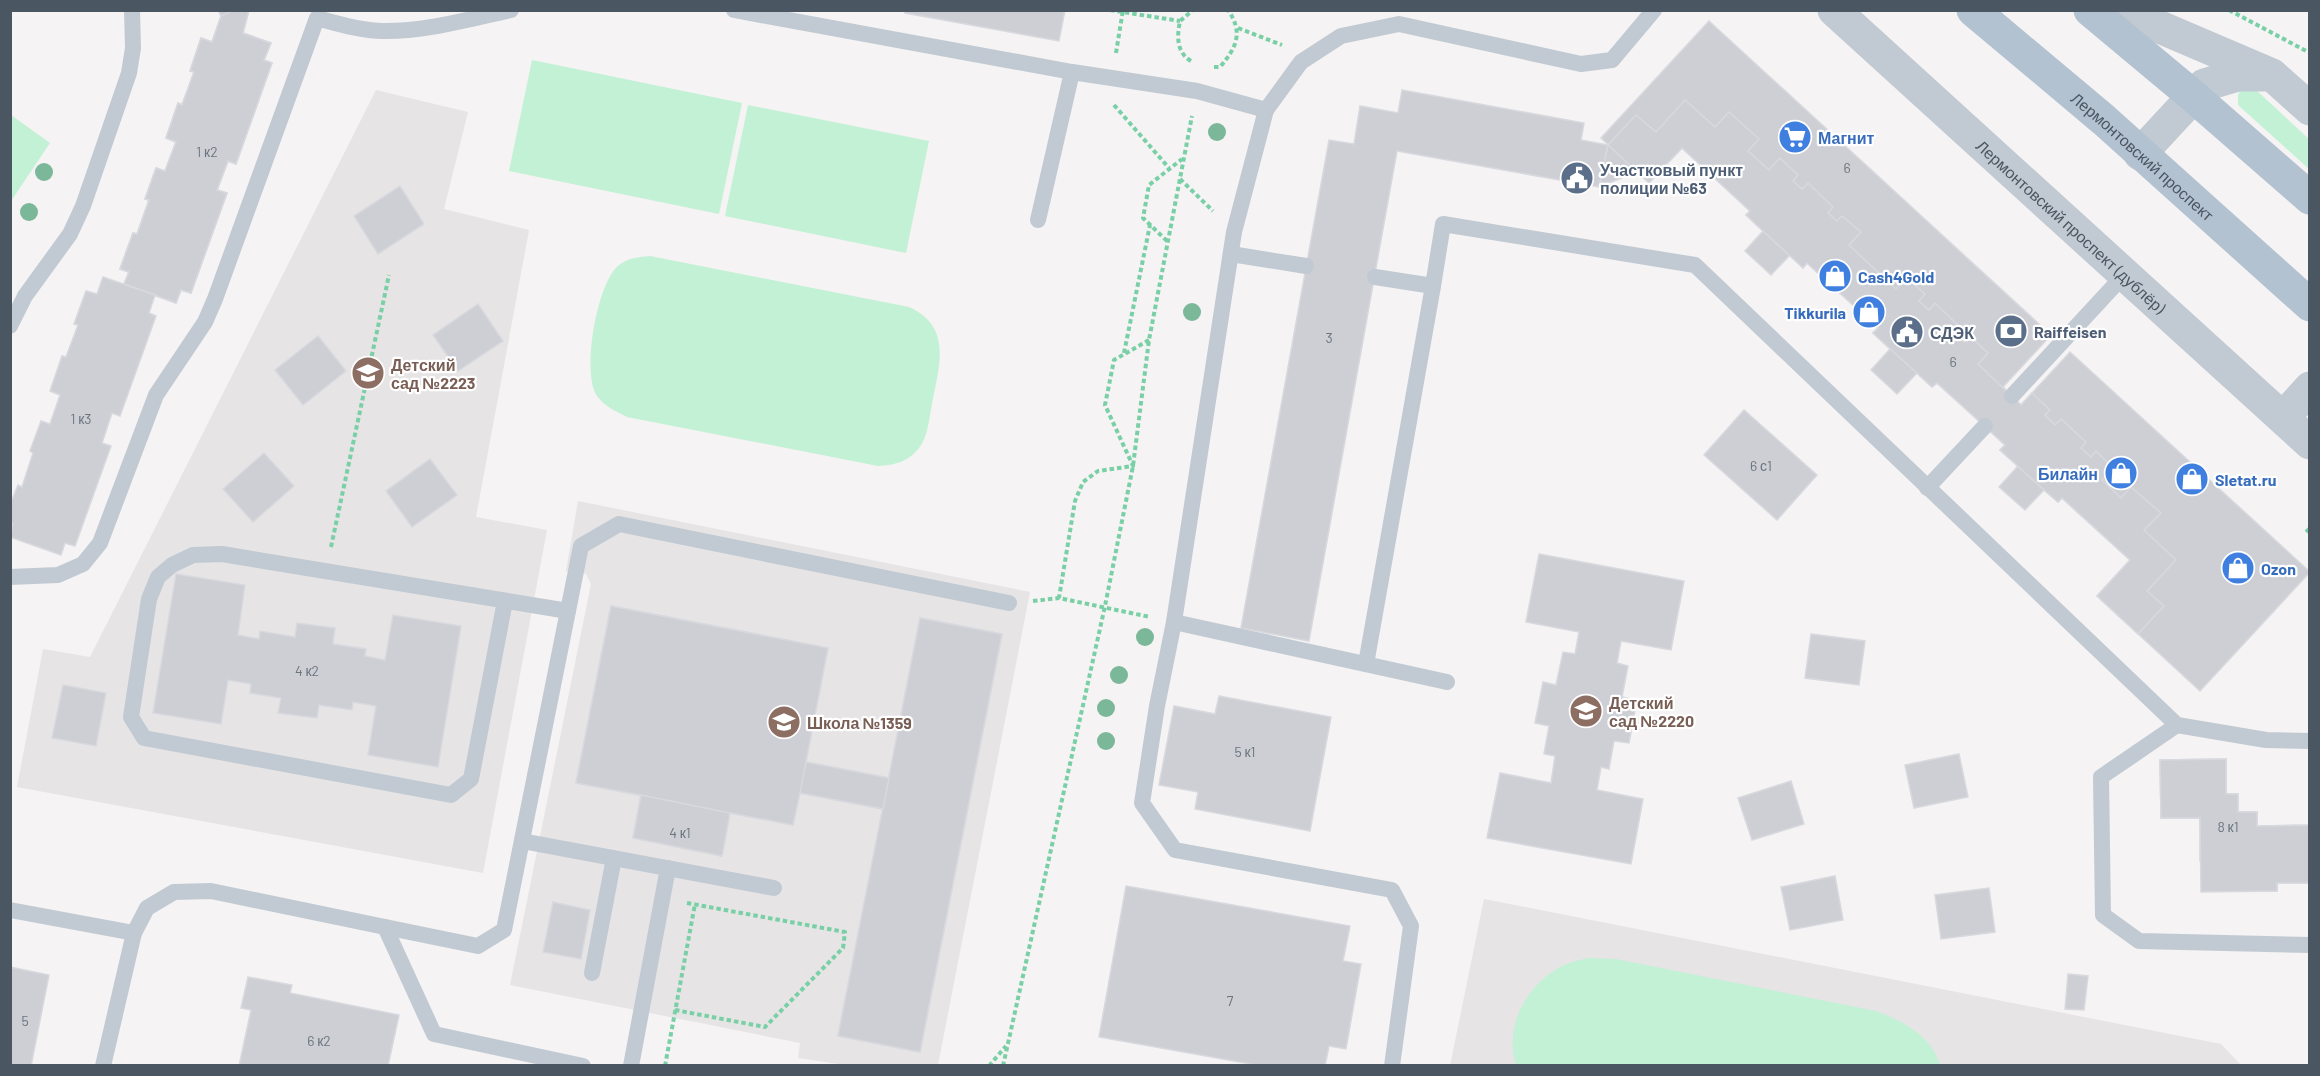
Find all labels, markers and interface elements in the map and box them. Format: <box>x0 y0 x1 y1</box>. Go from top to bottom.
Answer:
street label: Лермонтовский проспект <box>2068 88 2219 224</box>
supermarket icon: Магнит <box>1777 119 1813 155</box>
place label: Магнит <box>1818 128 1875 147</box>
street label: Лермонтовский проспект (дублёр) <box>1973 135 2170 317</box>
house number: 1 к2 <box>196 143 218 160</box>
house number: 6 <box>1843 159 1851 176</box>
public building icon: Участковый пункт полиции №63 <box>1559 160 1595 196</box>
place label: Участковый пункт полиции №63 <box>1600 160 1743 197</box>
shop icon: Cash4Gold <box>1817 258 1853 294</box>
place label: Cash4Gold <box>1858 267 1934 286</box>
shop icon: Tikkurila <box>1851 294 1887 330</box>
place label: Tikkurila <box>1784 303 1846 322</box>
bank icon: Raiffeisen <box>1993 313 2029 349</box>
public building icon: СДЭК <box>1889 314 1925 350</box>
place label: Raiffeisen <box>2034 322 2107 341</box>
place label: СДЭК <box>1930 323 1974 342</box>
house number: 3 <box>1325 329 1333 346</box>
house number: 6 <box>1949 353 1957 370</box>
school or university icon: Детский сад №2223 <box>350 355 386 391</box>
place label: Детский сад №2223 <box>391 355 475 392</box>
house number: 1 к3 <box>70 410 92 427</box>
shop icon: Билайн <box>2103 455 2139 491</box>
house number: 6 с1 <box>1750 457 1772 474</box>
shop icon: Sletat.ru <box>2174 461 2210 497</box>
place label: Билайн <box>2038 464 2098 483</box>
place label: Sletat.ru <box>2215 470 2277 489</box>
shop icon: Ozon <box>2220 550 2256 586</box>
place label: Ozon <box>2261 559 2296 578</box>
house number: 4 к2 <box>295 662 319 679</box>
school or university icon: Детский сад №2220 <box>1568 693 1604 729</box>
place label: Детский сад №2220 <box>1609 693 1694 730</box>
school or university icon: Школа №1359 <box>766 704 802 740</box>
place label: Школа №1359 <box>807 713 912 732</box>
house number: 5 к1 <box>1234 743 1256 760</box>
house number: 8 к1 <box>2217 818 2239 835</box>
house number: 4 к1 <box>669 824 691 841</box>
house number: 7 <box>1227 992 1234 1009</box>
house number: 5 <box>21 1012 29 1029</box>
house number: 6 к2 <box>307 1032 331 1049</box>

